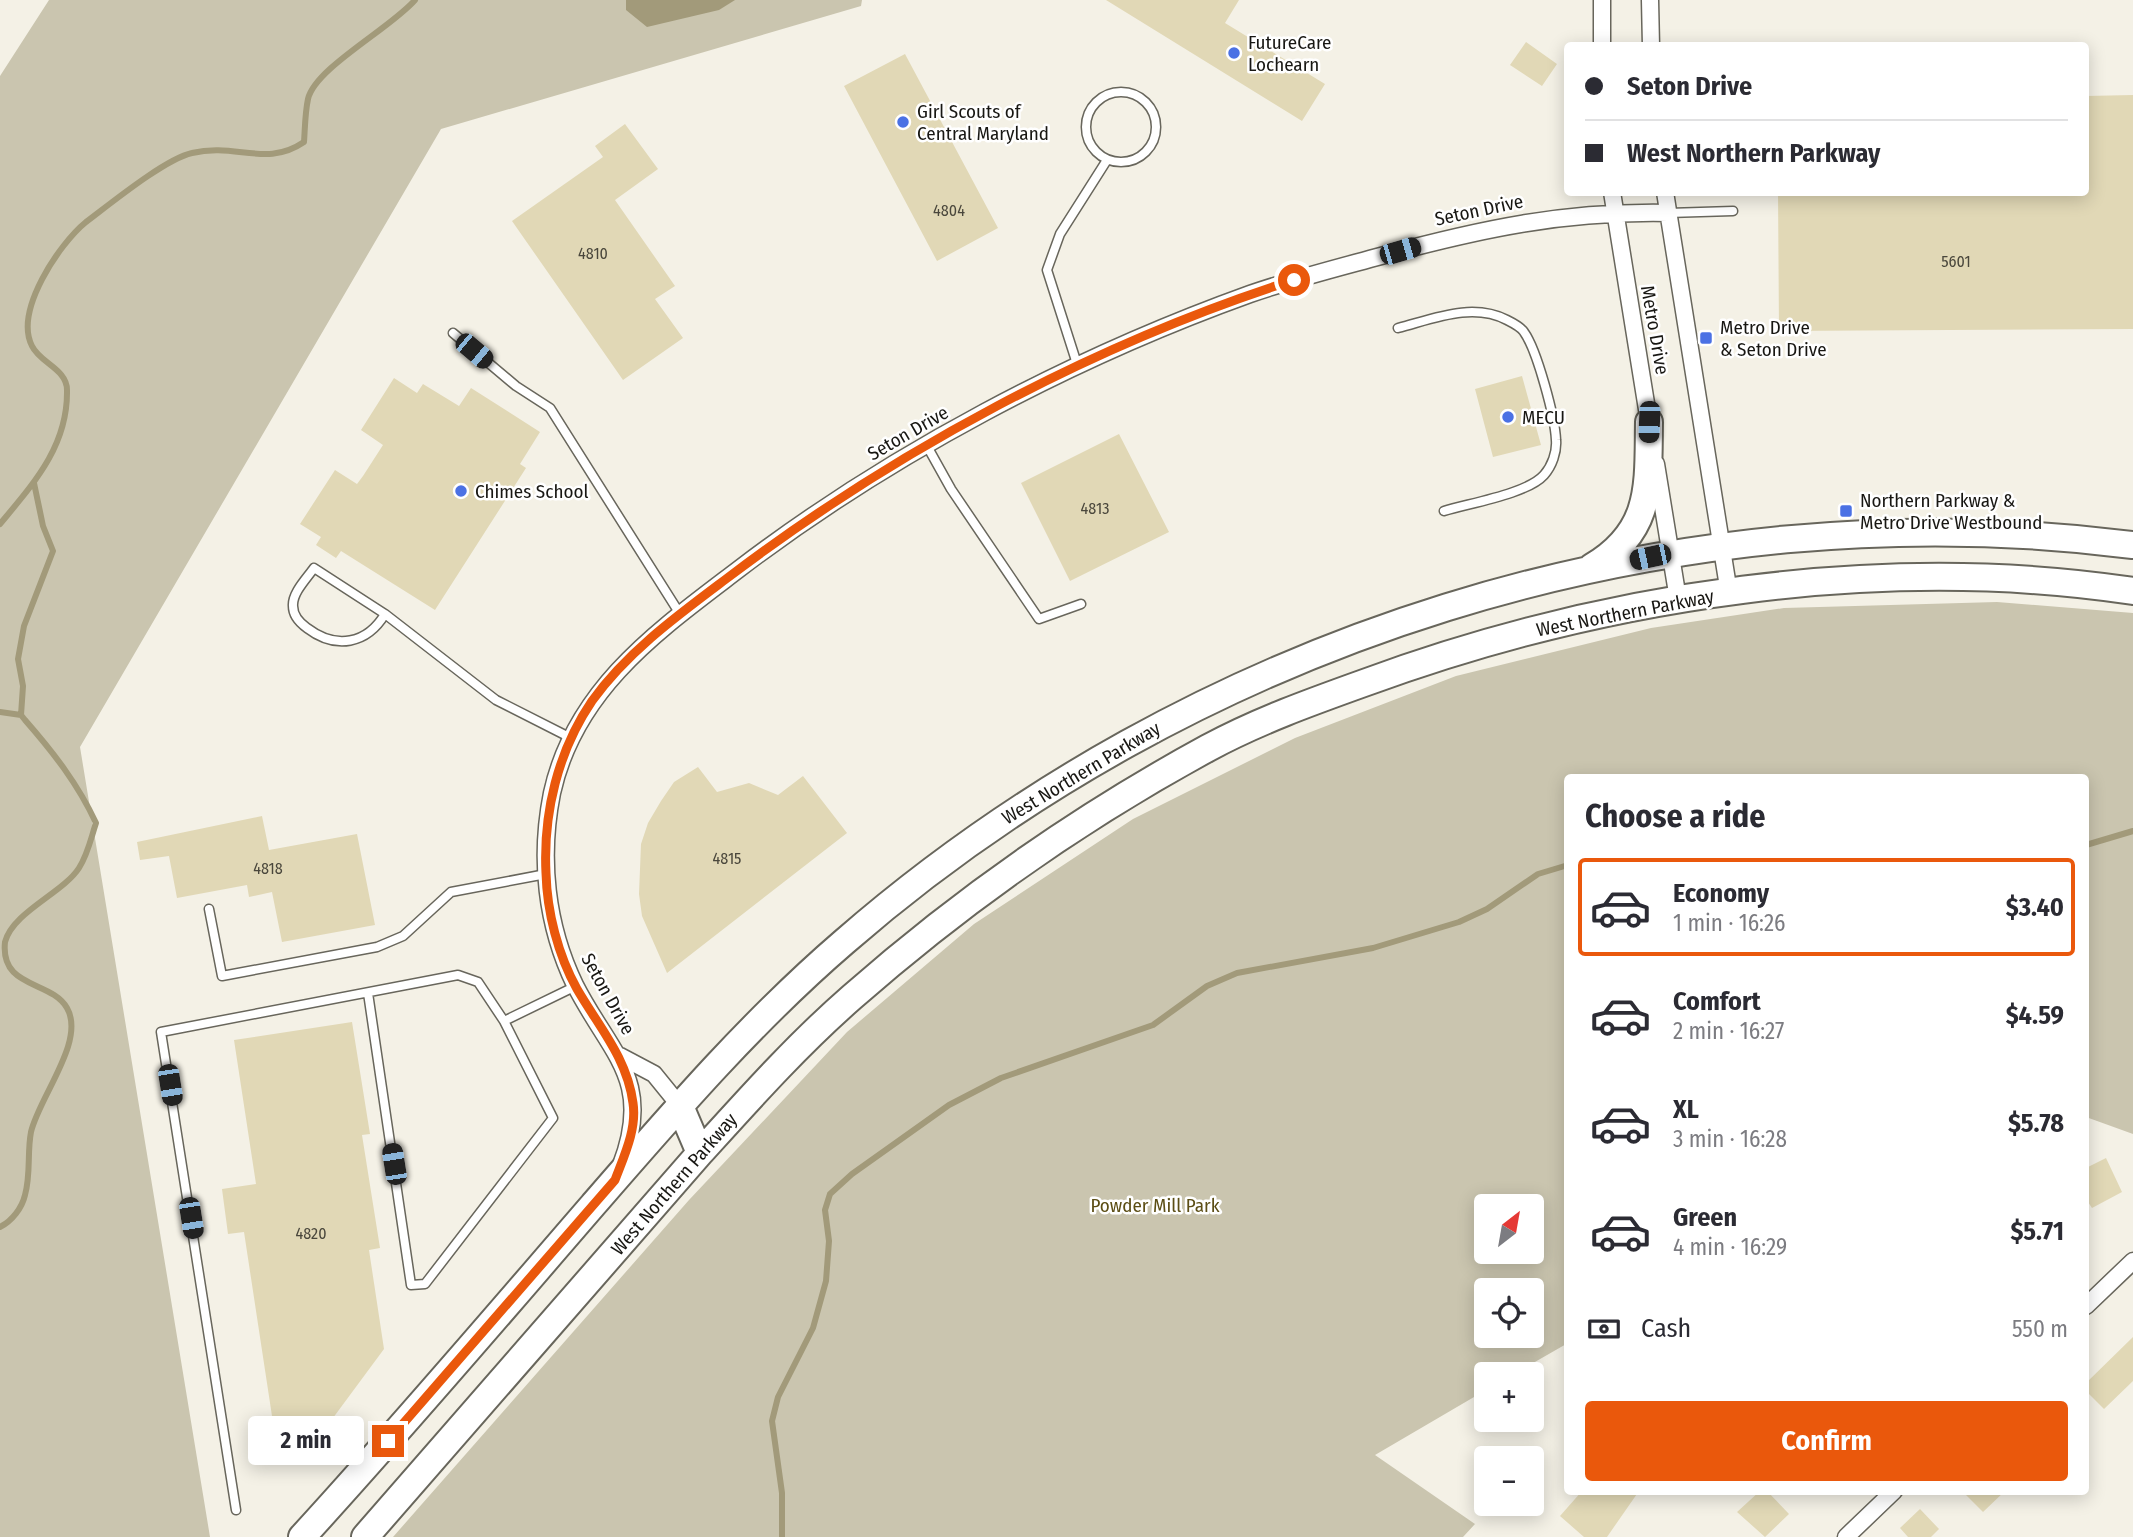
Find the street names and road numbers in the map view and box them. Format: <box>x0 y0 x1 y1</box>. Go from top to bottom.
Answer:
street label: Seton Drive <box>1433 189 1525 231</box>
street label: Metro Drive <box>1636 284 1674 376</box>
street label: Seton Drive <box>864 401 952 465</box>
street label: West Northern Parkway <box>1534 584 1716 642</box>
street label: West Northern Parkway <box>998 716 1165 829</box>
street label: Seton Drive <box>576 949 640 1039</box>
street label: West Northern Parkway <box>606 1108 742 1260</box>

